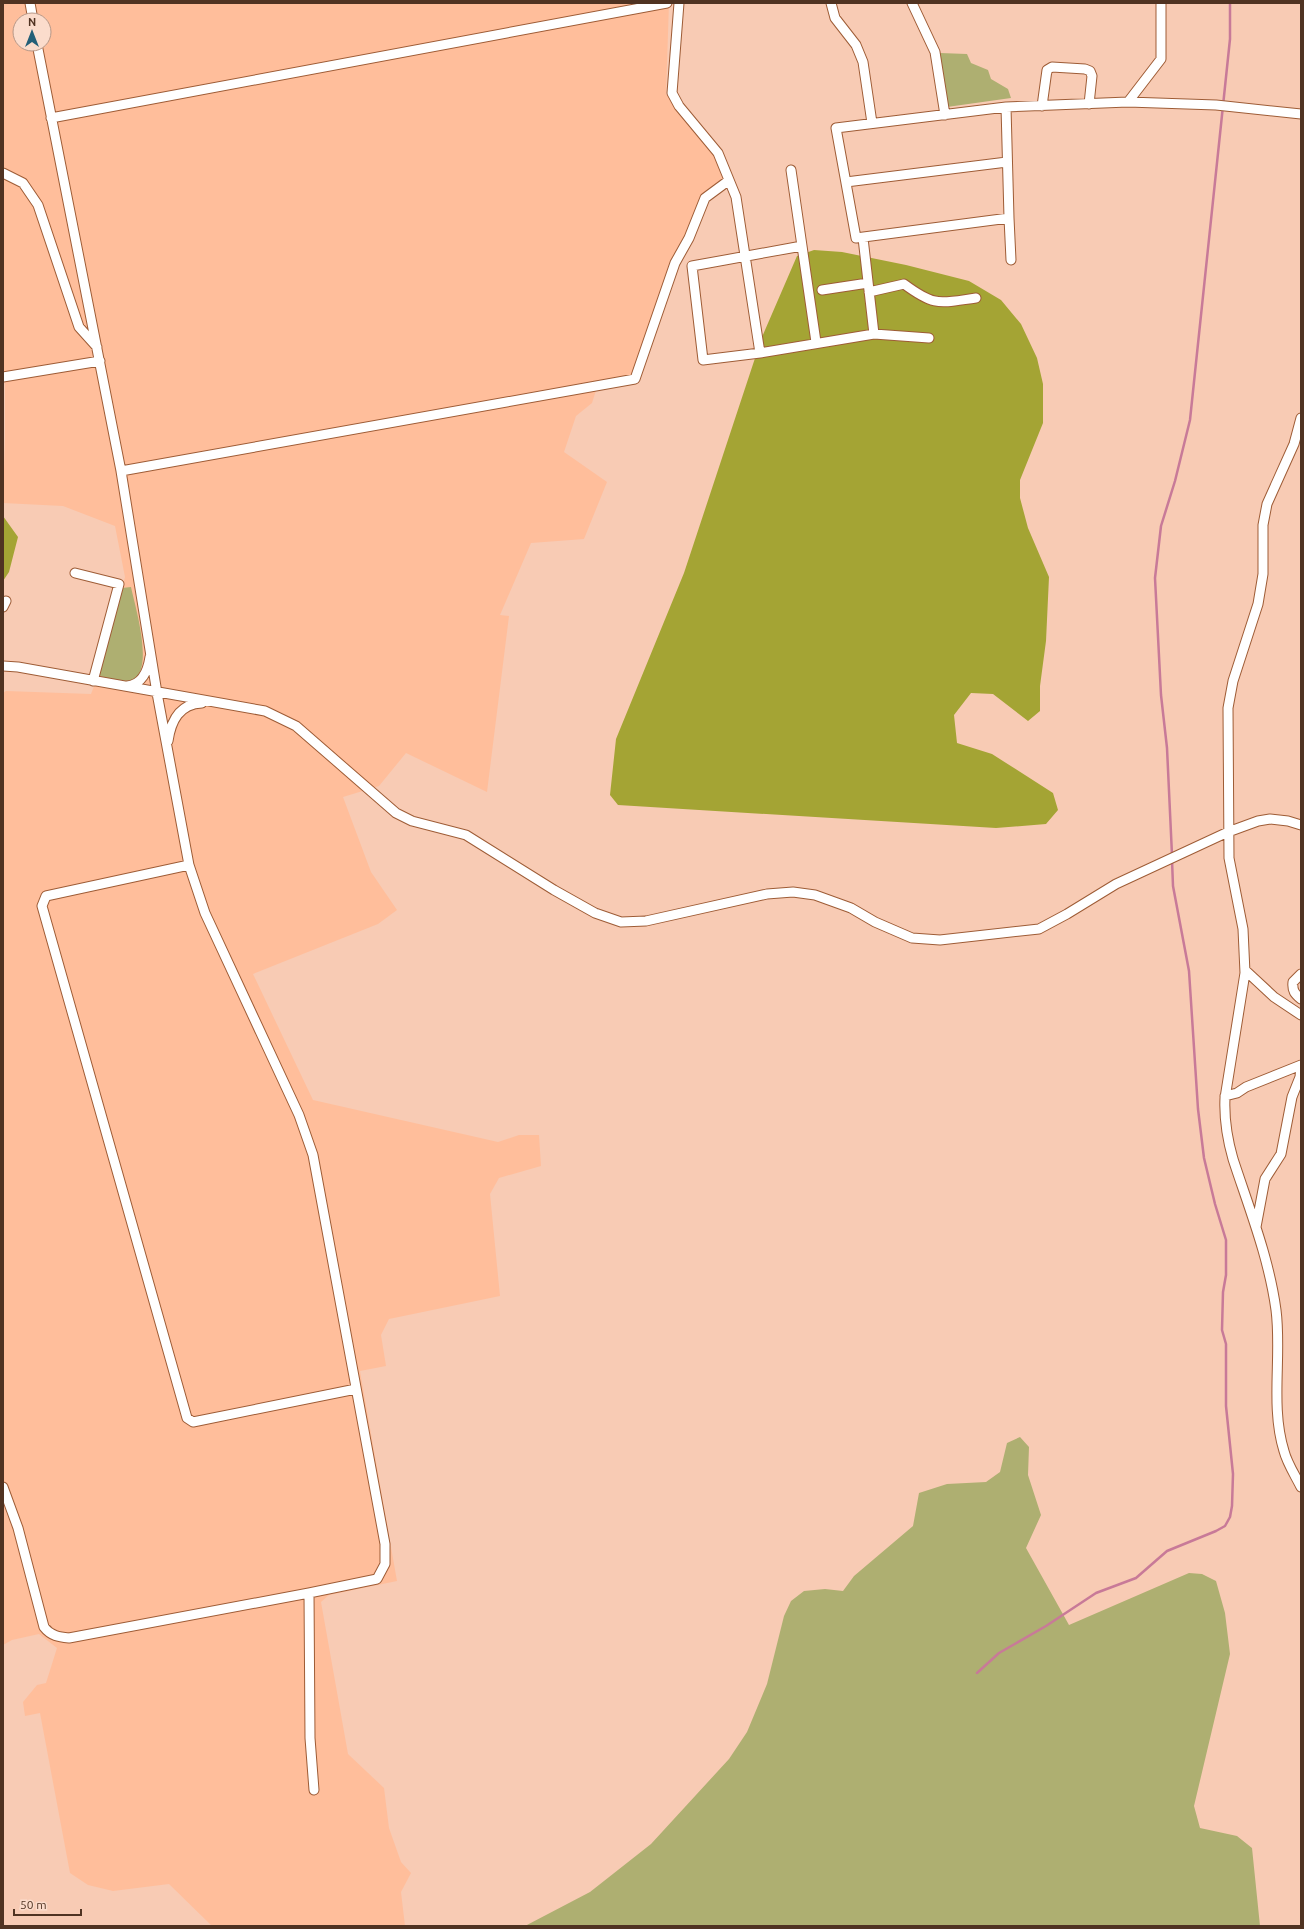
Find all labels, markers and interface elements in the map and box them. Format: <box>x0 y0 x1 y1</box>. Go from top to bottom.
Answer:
north arrow <box>12 12 52 52</box>
text: N <box>28 16 36 28</box>
scale bar <box>14 1891 81 1917</box>
text: 50 m <box>20 1898 47 1911</box>

